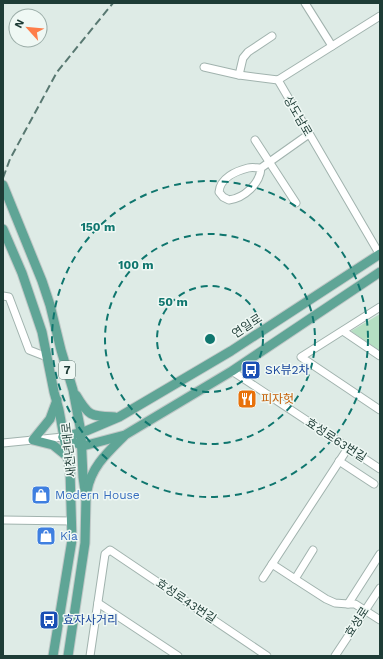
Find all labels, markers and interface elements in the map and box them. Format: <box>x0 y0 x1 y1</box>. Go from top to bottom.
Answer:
north arrow <box>8 8 48 48</box>
text: N <box>12 17 27 30</box>
street label: 상도남로 <box>281 93 315 139</box>
text: 150 m <box>81 220 115 234</box>
text: 100 m <box>118 258 154 272</box>
text: 50 m <box>158 295 188 309</box>
street label: 연일로 <box>229 311 265 341</box>
centre of rings <box>203 332 217 346</box>
bus stop icon: SK뷰2차 <box>240 359 262 381</box>
road number: 7 <box>59 361 75 379</box>
place label: SK뷰2차 <box>265 363 310 377</box>
restaurant icon: 피자헛 <box>236 388 258 410</box>
place label: 피자헛 <box>261 392 294 406</box>
street label: 효성로63번길 <box>303 415 369 465</box>
street label: 새천년대로 <box>59 422 79 478</box>
shop icon: Modern House <box>30 484 52 506</box>
place label: Modern House <box>55 488 140 502</box>
shop icon: Kia <box>35 525 57 547</box>
place label: Kia <box>60 529 78 543</box>
street label: 효성로43번길 <box>153 576 219 626</box>
street label: 효성로 <box>342 604 372 640</box>
bus stop icon: 효자사거리 <box>38 609 60 631</box>
place label: 효자사거리 <box>63 613 118 627</box>

